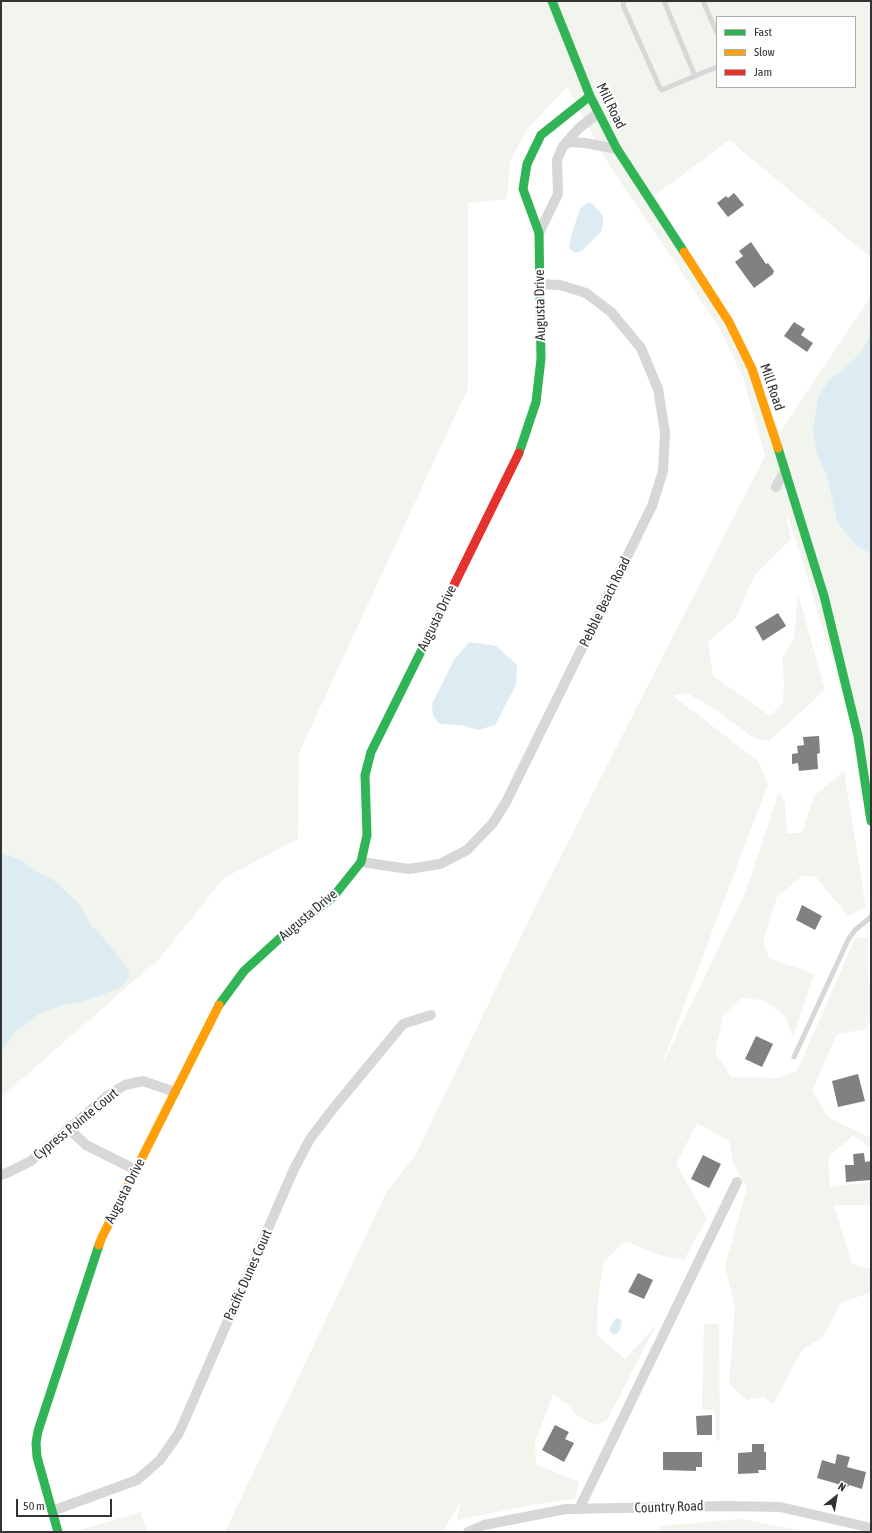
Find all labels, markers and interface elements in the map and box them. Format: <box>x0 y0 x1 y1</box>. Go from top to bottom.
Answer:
legend <box>716 16 856 88</box>
text: Fast <box>754 25 772 39</box>
text: Slow <box>754 45 775 59</box>
text: Jam <box>754 65 772 79</box>
street label: Mill Road <box>593 80 629 132</box>
street label: Augusta Drive <box>531 269 549 341</box>
street label: Mill Road <box>756 361 788 413</box>
street label: Pebble Beach Road <box>576 554 634 650</box>
street label: Augusta Drive <box>414 582 460 654</box>
street label: Augusta Drive <box>275 886 341 944</box>
street label: Cypress Pointe Court <box>30 1085 122 1163</box>
street label: Augusta Drive <box>101 1156 149 1226</box>
street label: Pacific Dunes Court <box>220 1227 276 1323</box>
north arrow <box>816 1477 856 1517</box>
text: N <box>836 1480 848 1494</box>
scale bar <box>18 1491 114 1517</box>
street label: Country Road <box>634 1497 704 1517</box>
text: 50 m <box>23 1499 45 1513</box>

